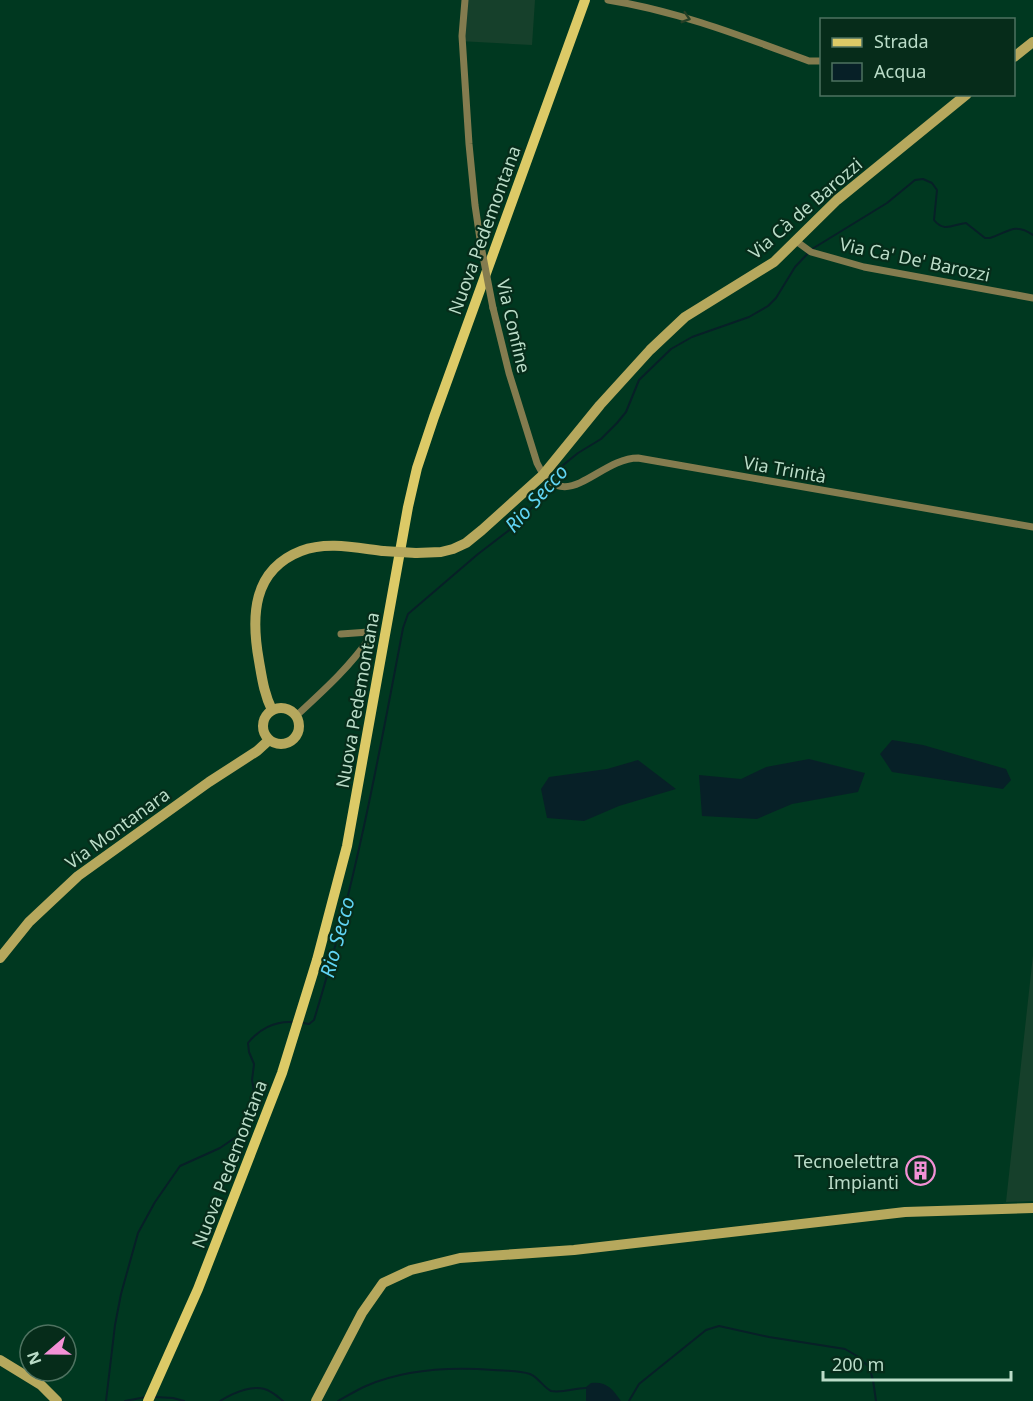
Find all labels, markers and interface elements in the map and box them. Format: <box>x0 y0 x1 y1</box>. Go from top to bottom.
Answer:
one-way arrow <box>680 11 691 23</box>
legend <box>820 18 1015 96</box>
text: Strada <box>874 29 929 53</box>
text: Acqua <box>874 59 926 83</box>
street label: Nuova Pedemontana <box>442 142 526 318</box>
street label: Via Cà de Barozzi <box>743 152 867 264</box>
street label: Via Ca' De' Barozzi <box>838 231 992 287</box>
street label: Via Confine <box>492 277 536 375</box>
street label: Via Trinità <box>742 450 828 488</box>
water label: Rio Secco <box>498 458 574 538</box>
street label: Nuova Pedemontana <box>330 610 384 790</box>
street label: Via Montanara <box>60 782 174 874</box>
water label: Rio Secco <box>313 894 361 980</box>
street label: Nuova Pedemontana <box>186 1077 272 1251</box>
place label: Tecnoelettra Impianti <box>794 1149 899 1194</box>
building icon: Tecnoelettra Impianti <box>904 1155 936 1187</box>
north arrow <box>18 1323 78 1383</box>
scale bar <box>823 1344 1010 1382</box>
text: N <box>21 1348 46 1368</box>
text: 200 m <box>832 1352 884 1376</box>

